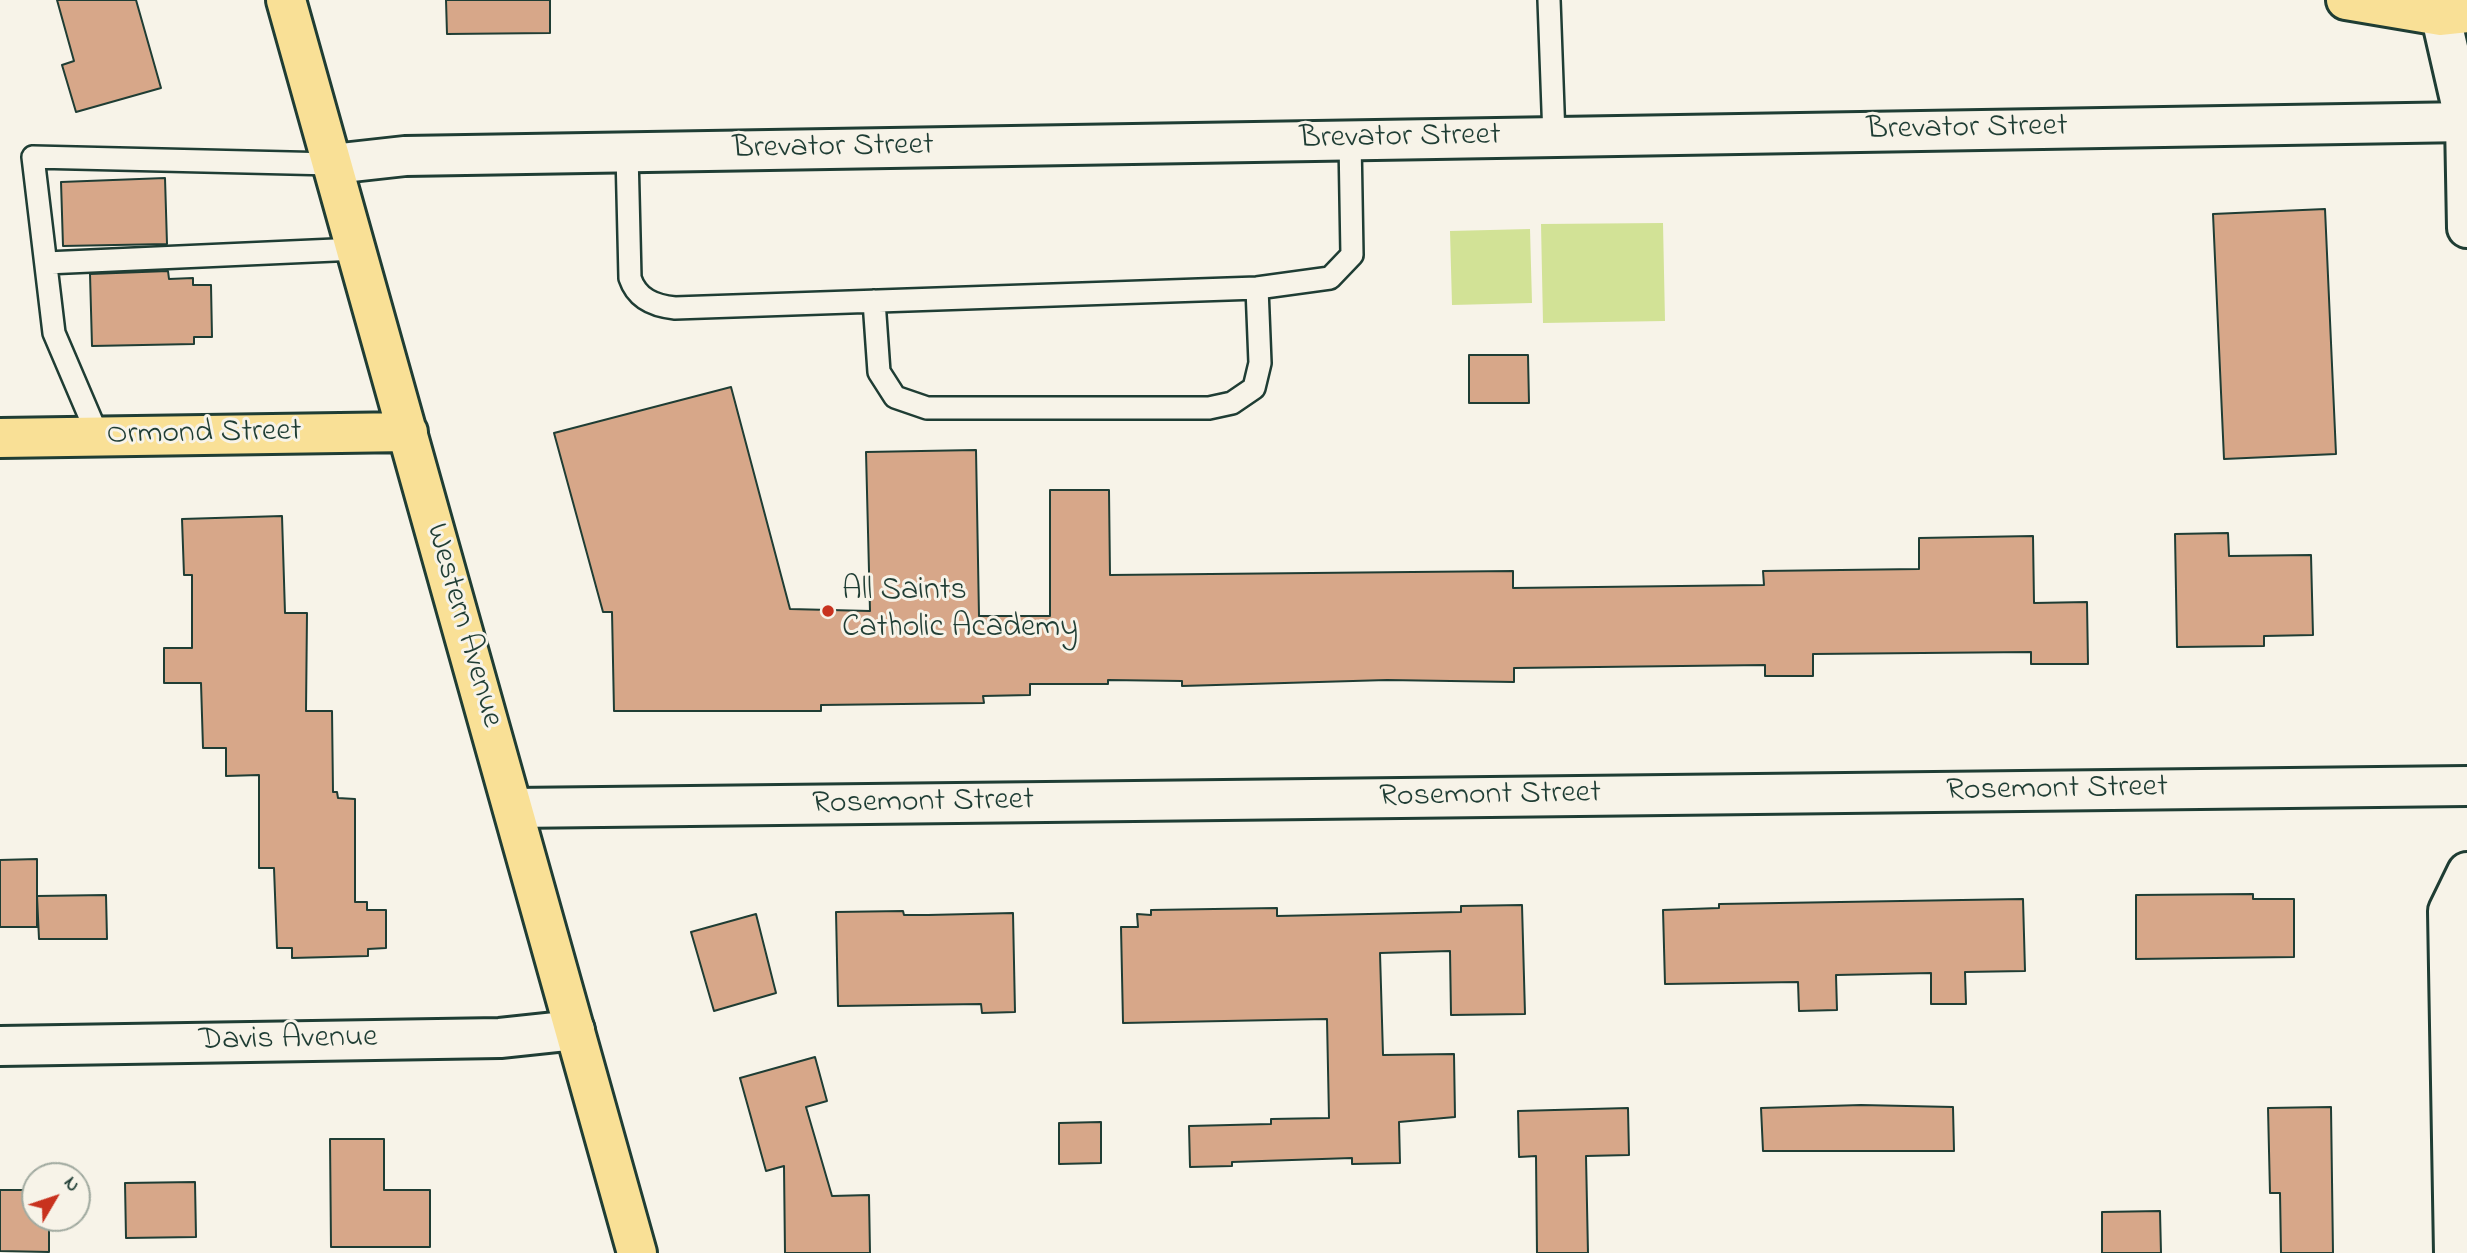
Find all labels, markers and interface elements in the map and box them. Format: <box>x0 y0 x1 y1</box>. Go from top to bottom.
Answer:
street label: Brevator Street <box>1866 109 2068 151</box>
street label: Brevator Street <box>1299 118 1501 160</box>
street label: Brevator Street <box>732 128 934 170</box>
street label: Ormond Street <box>106 414 302 456</box>
street label: Western Avenue <box>415 520 509 732</box>
place label: All Saints Catholic Academy <box>842 574 1078 649</box>
marker: All Saints Catholic Academy <box>820 603 836 619</box>
street label: Rosemont Street <box>1946 770 2168 812</box>
street label: Rosemont Street <box>1379 776 1601 818</box>
street label: Rosemont Street <box>812 783 1034 825</box>
street label: Davis Avenue <box>198 1020 378 1062</box>
north arrow <box>21 1162 91 1232</box>
text: N <box>57 1171 86 1198</box>

